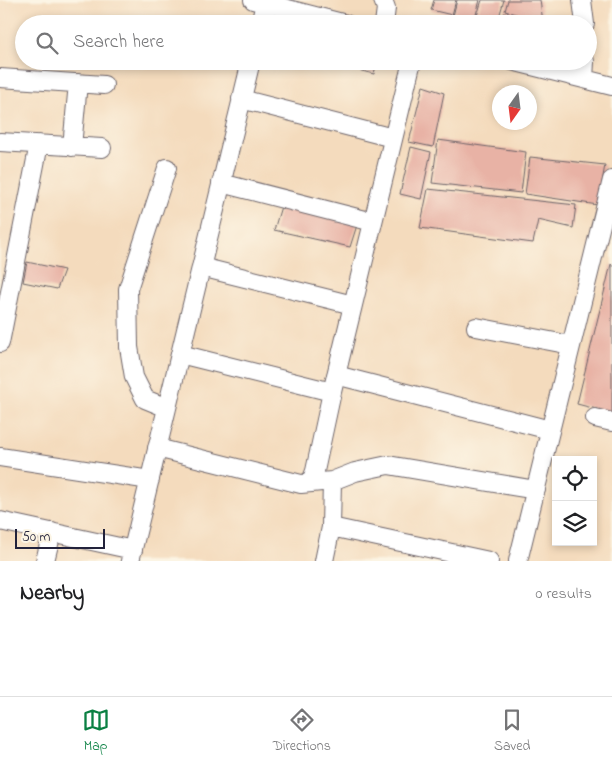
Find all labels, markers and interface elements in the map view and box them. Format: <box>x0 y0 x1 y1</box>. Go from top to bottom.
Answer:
search box <box>15 15 597 70</box>
icon: search <box>33 29 61 57</box>
text: Search here <box>73 29 164 56</box>
north arrow <box>492 85 537 130</box>
map controls <box>552 456 597 546</box>
button: locate <box>552 456 597 501</box>
button: layers <box>552 501 597 546</box>
scale bar <box>15 526 105 549</box>
text: 50 m <box>22 527 50 548</box>
text: Nearby <box>20 579 84 609</box>
text: 0 results <box>536 582 592 606</box>
tab: Map <box>82 706 110 757</box>
tab: Directions <box>273 706 331 757</box>
tab: Saved <box>494 706 530 757</box>

